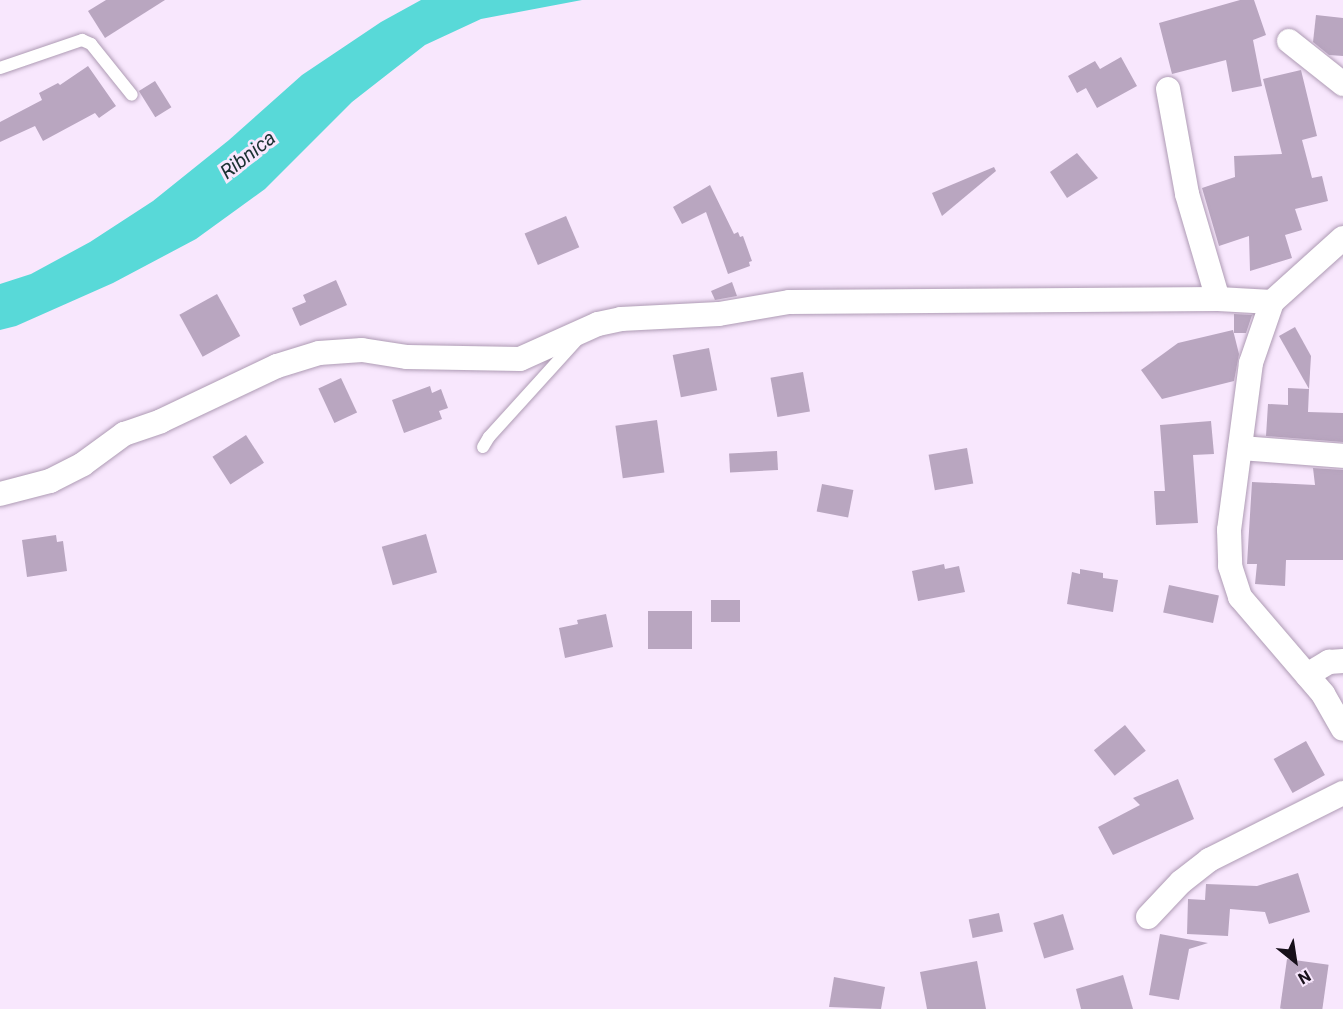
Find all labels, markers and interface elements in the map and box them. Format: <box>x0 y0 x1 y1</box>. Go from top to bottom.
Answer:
water label: Ribnica <box>216 126 280 184</box>
north arrow <box>1265 931 1325 991</box>
text: N <box>1295 966 1314 988</box>

